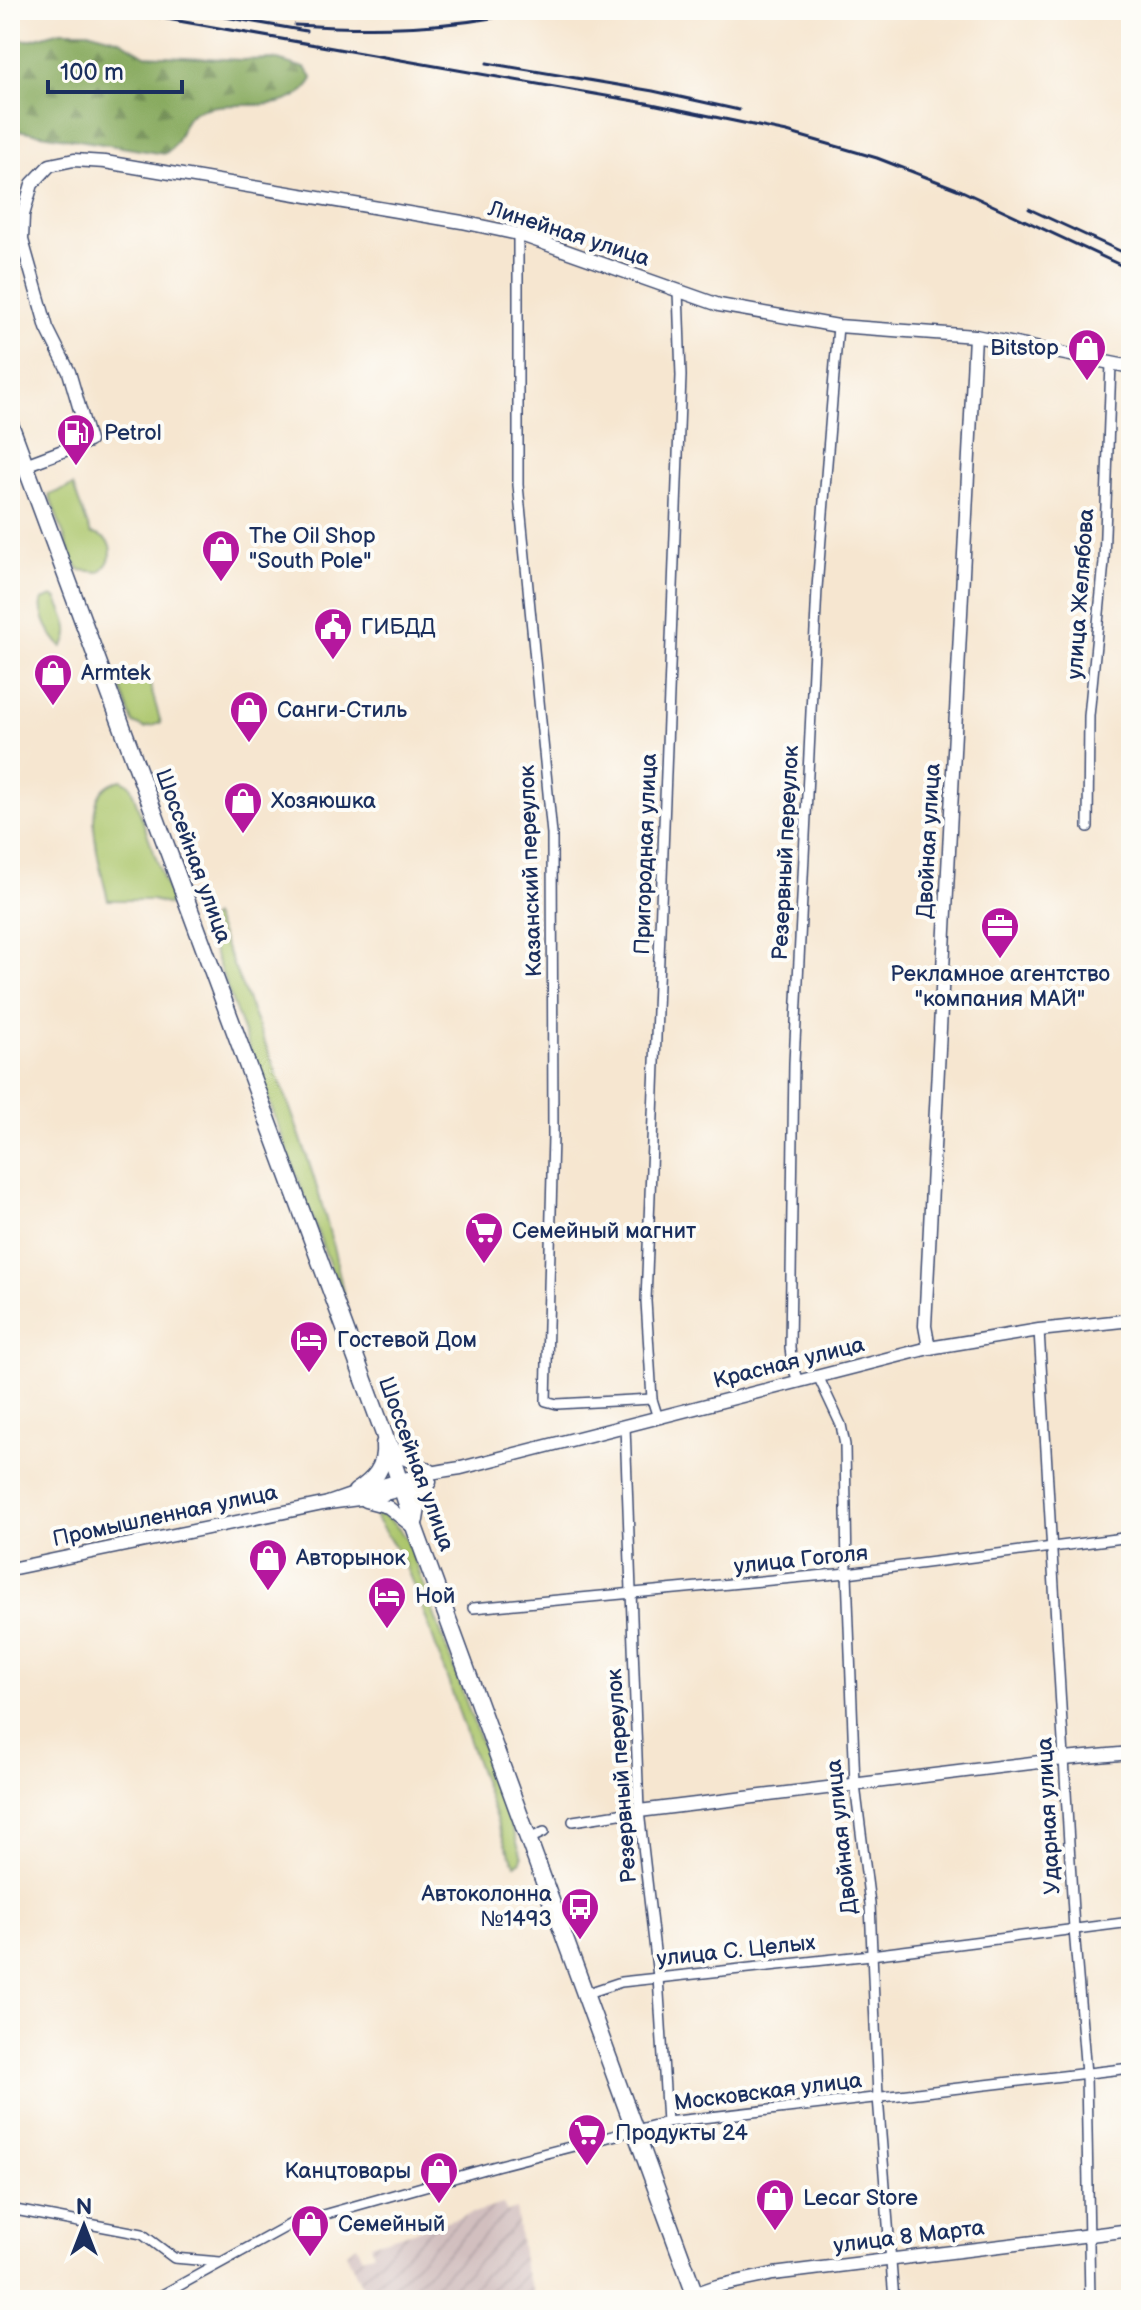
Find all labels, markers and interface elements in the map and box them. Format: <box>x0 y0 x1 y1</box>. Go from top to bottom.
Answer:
scale bar <box>48 44 182 94</box>
text: 100 m <box>60 58 124 87</box>
street label: Линейная улица <box>484 195 653 273</box>
shop icon: Bitstop <box>1066 327 1108 382</box>
place label: Bitstop <box>990 335 1059 362</box>
fuel station icon: Petrol <box>55 412 97 467</box>
place label: Petrol <box>104 420 162 447</box>
street label: улица Желябова <box>1062 508 1100 680</box>
place label: The Oil Shop "South Pole" <box>249 523 376 575</box>
shop icon: The Oil Shop "South Pole" <box>200 528 242 583</box>
public building icon: ГИБДД <box>312 606 354 661</box>
place label: ГИБДД <box>361 614 436 641</box>
shop icon: Armtek <box>32 652 74 707</box>
place label: Armtek <box>81 660 151 687</box>
shop icon: Санги-Стиль <box>228 689 270 744</box>
place label: Санги-Стиль <box>277 697 407 724</box>
street label: Резервный переулок <box>767 745 805 961</box>
street label: Пригородная улица <box>629 753 663 955</box>
street label: Двойная улица <box>911 763 947 919</box>
street label: Казанский переулок <box>514 764 548 977</box>
street label: Шоссейная улица <box>149 765 237 947</box>
shop icon: Хозяюшка <box>222 780 264 835</box>
place label: Хозяюшка <box>271 788 376 815</box>
office icon: Рекламное агентство "компания МАЙ" <box>979 905 1021 960</box>
place label: Рекламное агентство "компания МАЙ" <box>890 961 1110 1013</box>
supermarket icon: Семейный магнит <box>463 1210 505 1265</box>
place label: Семейный магнит <box>512 1218 697 1245</box>
hotel icon: Гостевой Дом <box>288 1319 330 1374</box>
place label: Гостевой Дом <box>337 1327 477 1354</box>
street label: Красная улица <box>711 1331 867 1395</box>
street label: Шоссейная улица <box>372 1373 460 1555</box>
street label: Промышленная улица <box>50 1479 280 1553</box>
shop icon: Авторынок <box>247 1537 289 1592</box>
street label: улица Гоголя <box>733 1540 869 1580</box>
place label: Авторынок <box>295 1545 406 1572</box>
hotel icon: Ной <box>366 1575 408 1630</box>
place label: Ной <box>415 1583 455 1610</box>
street label: Резервный переулок <box>601 1667 643 1884</box>
street label: Ударная улица <box>1031 1737 1067 1895</box>
street label: Двойная улица <box>820 1758 864 1916</box>
place label: Автоколонна №1493 <box>420 1881 552 1933</box>
bus stop icon: Автоколонна №1493 <box>559 1886 601 1941</box>
street label: улица С. Целых <box>655 1929 817 1973</box>
street label: Московская улица <box>672 2067 864 2117</box>
supermarket icon: Продукты 24 <box>566 2112 608 2167</box>
place label: Продукты 24 <box>615 2120 749 2147</box>
shop icon: Канцтовары <box>418 2150 460 2205</box>
place label: Канцтовары <box>284 2158 411 2185</box>
shop icon: Lecar Store <box>754 2177 796 2232</box>
place label: Lecar Store <box>803 2185 918 2212</box>
north arrow <box>44 2186 124 2266</box>
text: N <box>76 2194 92 2221</box>
shop icon: Семейный <box>289 2203 331 2258</box>
place label: Семейный <box>338 2211 445 2238</box>
street label: улица 8 Марта <box>832 2214 986 2260</box>

